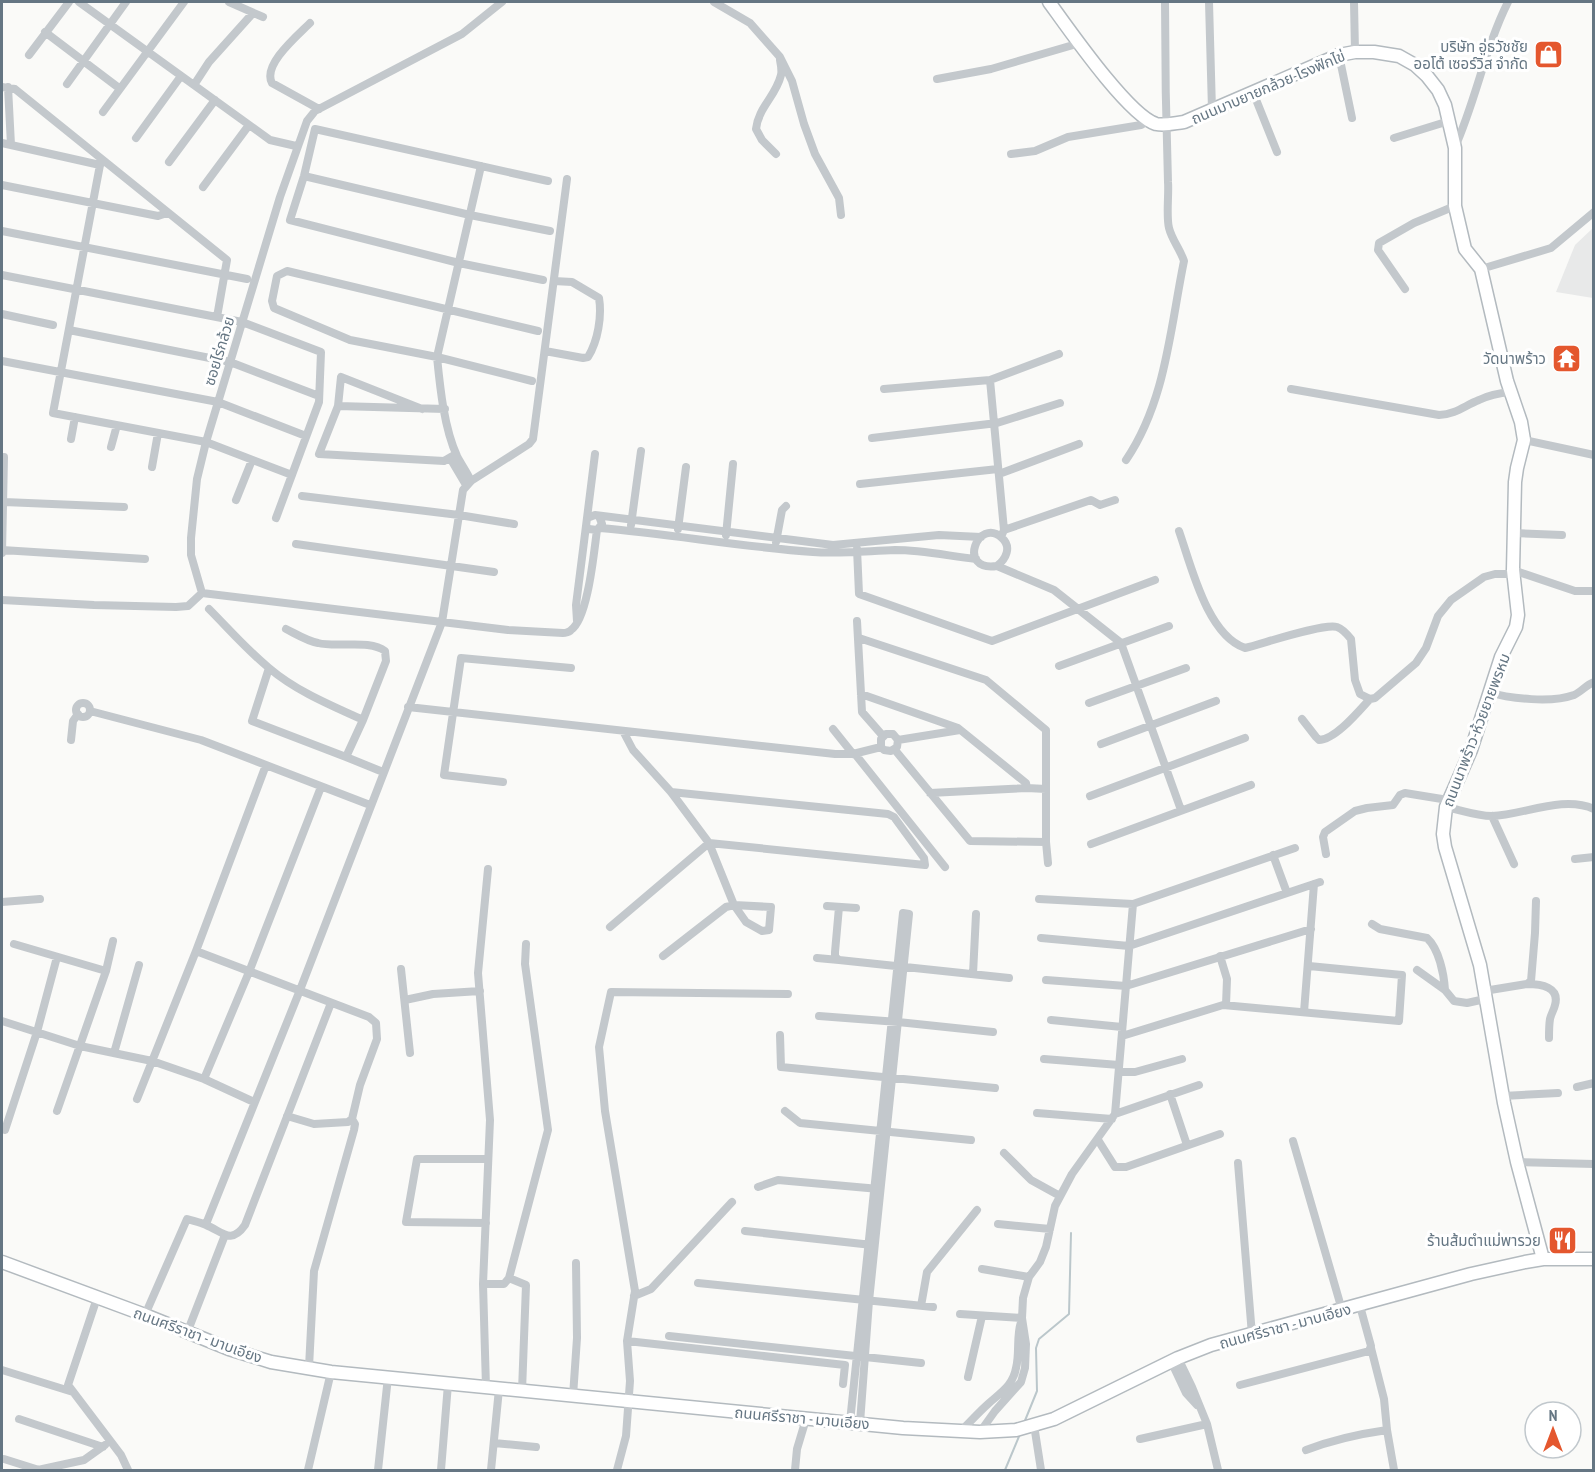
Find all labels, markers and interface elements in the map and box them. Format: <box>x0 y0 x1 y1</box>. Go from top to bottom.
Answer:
place label: บริษัท อู่ธวัชชัย ออโต้ เซอร์วิส จำกัด <box>1414 37 1528 73</box>
shop icon: บริษัท อู่ธวัชชัย ออโต้ เซอร์วิส จำกัด <box>1533 39 1565 71</box>
street label: ถนนมาบยายกล้วย-โรงฟักไข่ <box>1188 46 1348 128</box>
street label: ซอยไร่กล้วย <box>199 314 239 388</box>
temple icon: วัดนาพร้าว <box>1551 342 1583 374</box>
place label: วัดนาพร้าว <box>1483 349 1546 368</box>
street label: ถนนนาพร้าว-ห้วยยายพรหม <box>1438 650 1514 810</box>
restaurant icon: ร้านส้มตำแม่พารวย <box>1546 1224 1578 1256</box>
place label: ร้านส้มตำแม่พารวย <box>1427 1231 1541 1250</box>
street label: ถนนศรีราชา - มาบเอียง <box>1217 1299 1353 1353</box>
street label: ถนนศรีราชา - มาบเอียง <box>131 1303 265 1367</box>
north arrow <box>1523 1400 1583 1460</box>
street label: ถนนศรีราชา - มาบเอียง <box>734 1403 870 1433</box>
text: N <box>1549 1405 1557 1425</box>

